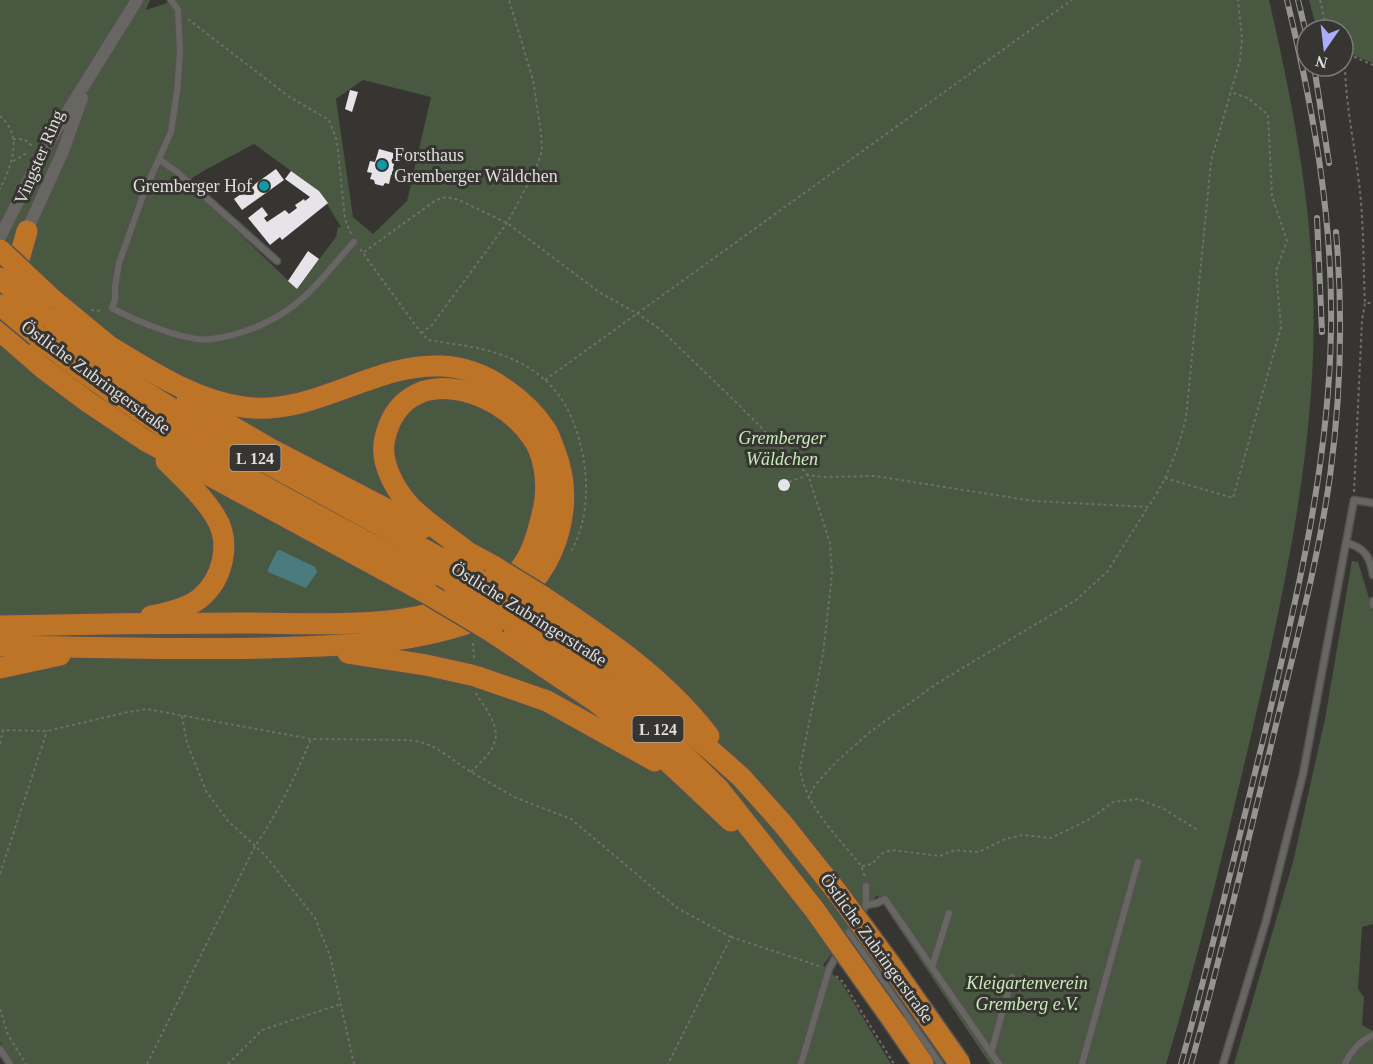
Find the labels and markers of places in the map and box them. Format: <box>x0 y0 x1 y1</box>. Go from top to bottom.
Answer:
place label: Forsthaus Gremberger Wäldchen <box>394 145 558 186</box>
marker: Forsthaus Gremberger Wäldchen <box>375 158 389 172</box>
place label: Gremberger Hof <box>133 176 252 196</box>
marker: Gremberger Hof <box>257 179 271 193</box>

